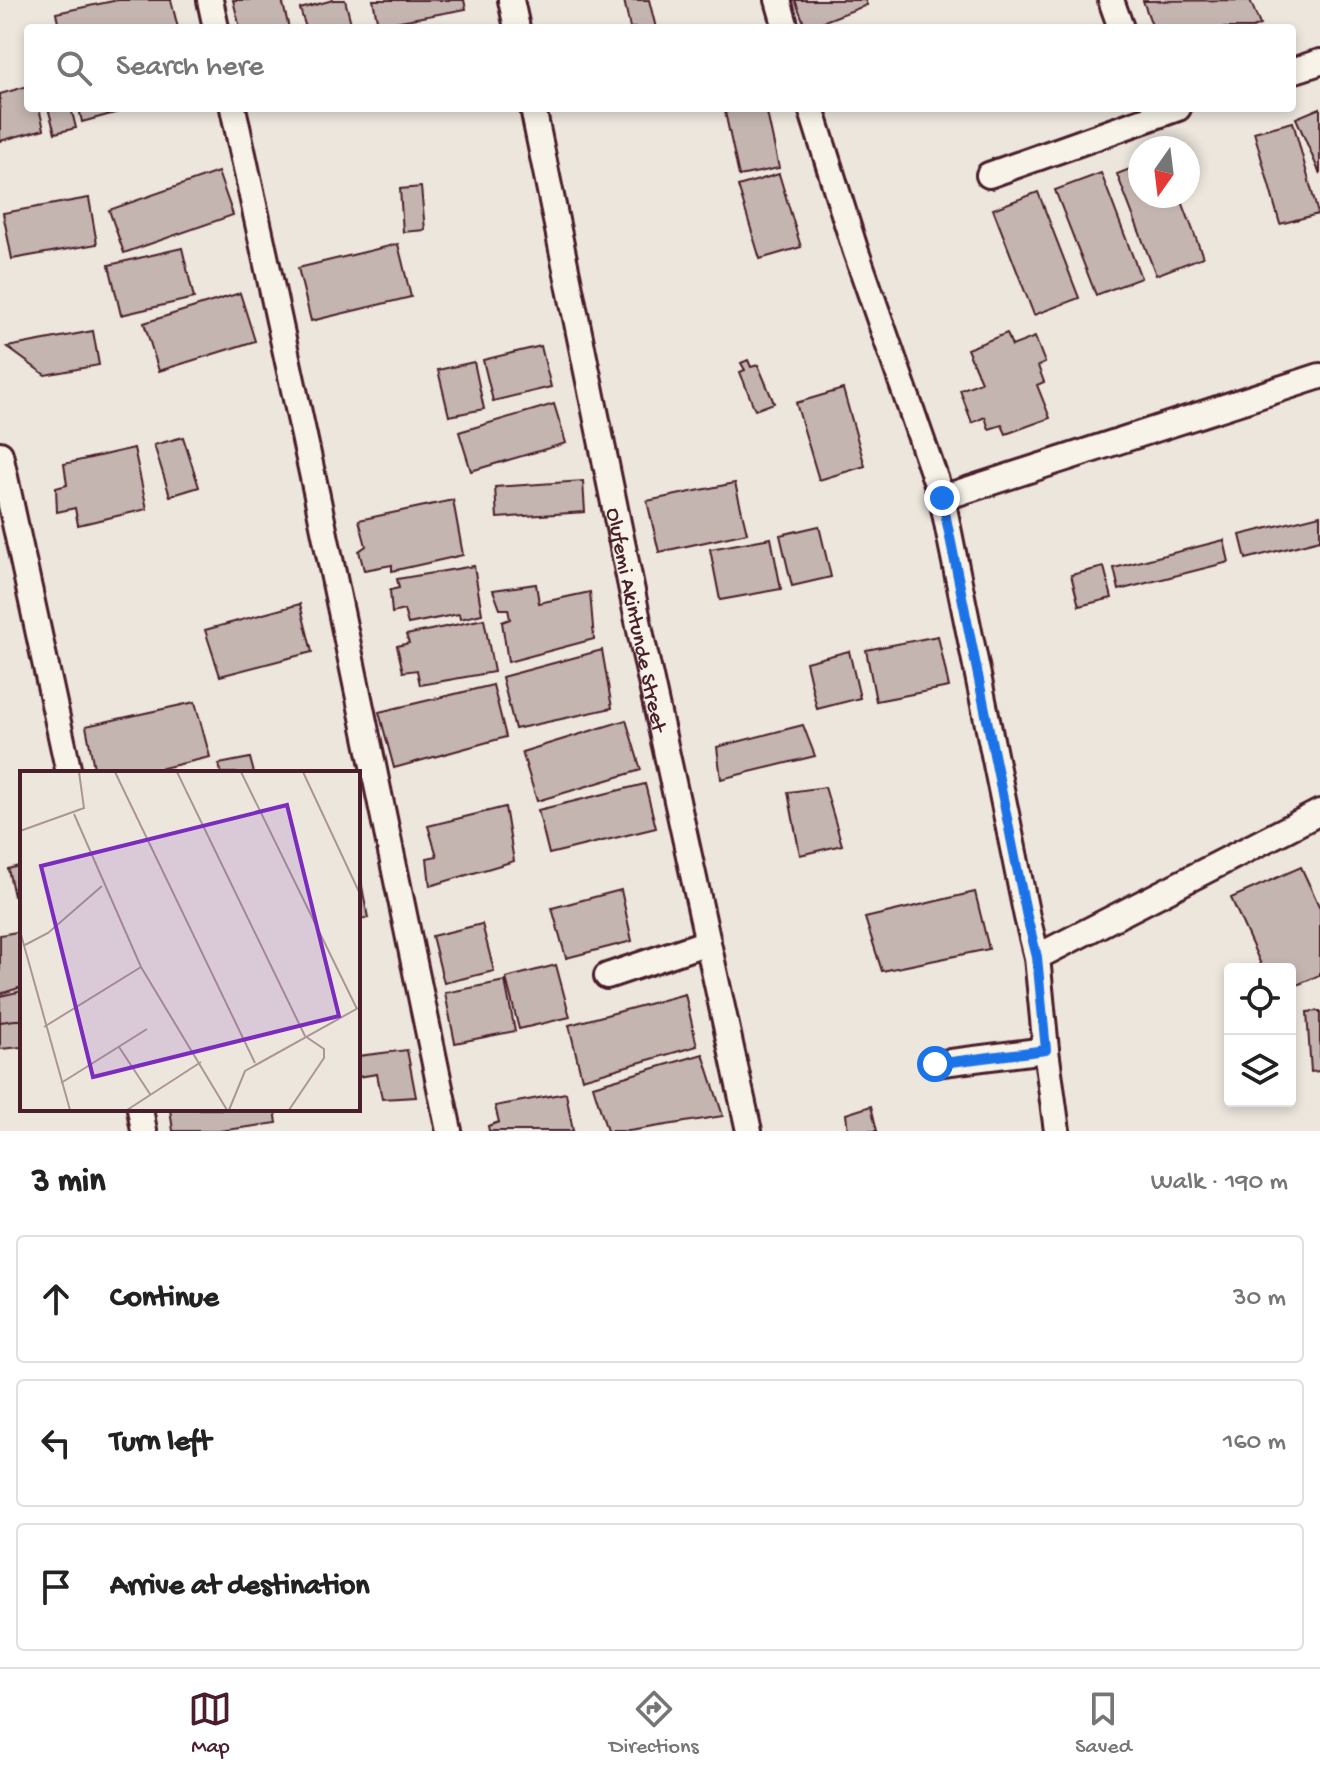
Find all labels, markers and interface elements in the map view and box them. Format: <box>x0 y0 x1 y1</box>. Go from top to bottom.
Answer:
search box <box>24 24 1296 112</box>
icon: search <box>52 46 96 90</box>
text: Search here <box>116 51 264 86</box>
north arrow <box>1128 136 1200 208</box>
route end <box>924 480 960 516</box>
street label: Olufemi Akintunde Street <box>598 506 671 736</box>
inset map <box>20 771 360 1111</box>
map controls <box>1224 963 1296 1107</box>
button: locate <box>1224 963 1296 1035</box>
button: layers <box>1224 1035 1296 1107</box>
route start <box>917 1046 953 1082</box>
text: 3 min <box>32 1163 105 1203</box>
text: Walk · 190 m <box>1151 1168 1288 1199</box>
icon: ahead <box>34 1277 78 1321</box>
text: Continue <box>110 1282 219 1317</box>
text: 30 m <box>1233 1284 1286 1315</box>
icon: left <box>34 1421 78 1465</box>
text: Turn left <box>110 1426 211 1461</box>
text: 160 m <box>1223 1428 1286 1459</box>
icon: arrive <box>34 1565 78 1609</box>
text: Arrive at destination <box>110 1570 370 1605</box>
tab: Map <box>188 1687 232 1761</box>
tab: Directions <box>609 1687 699 1761</box>
tab: Saved <box>1075 1687 1132 1761</box>

